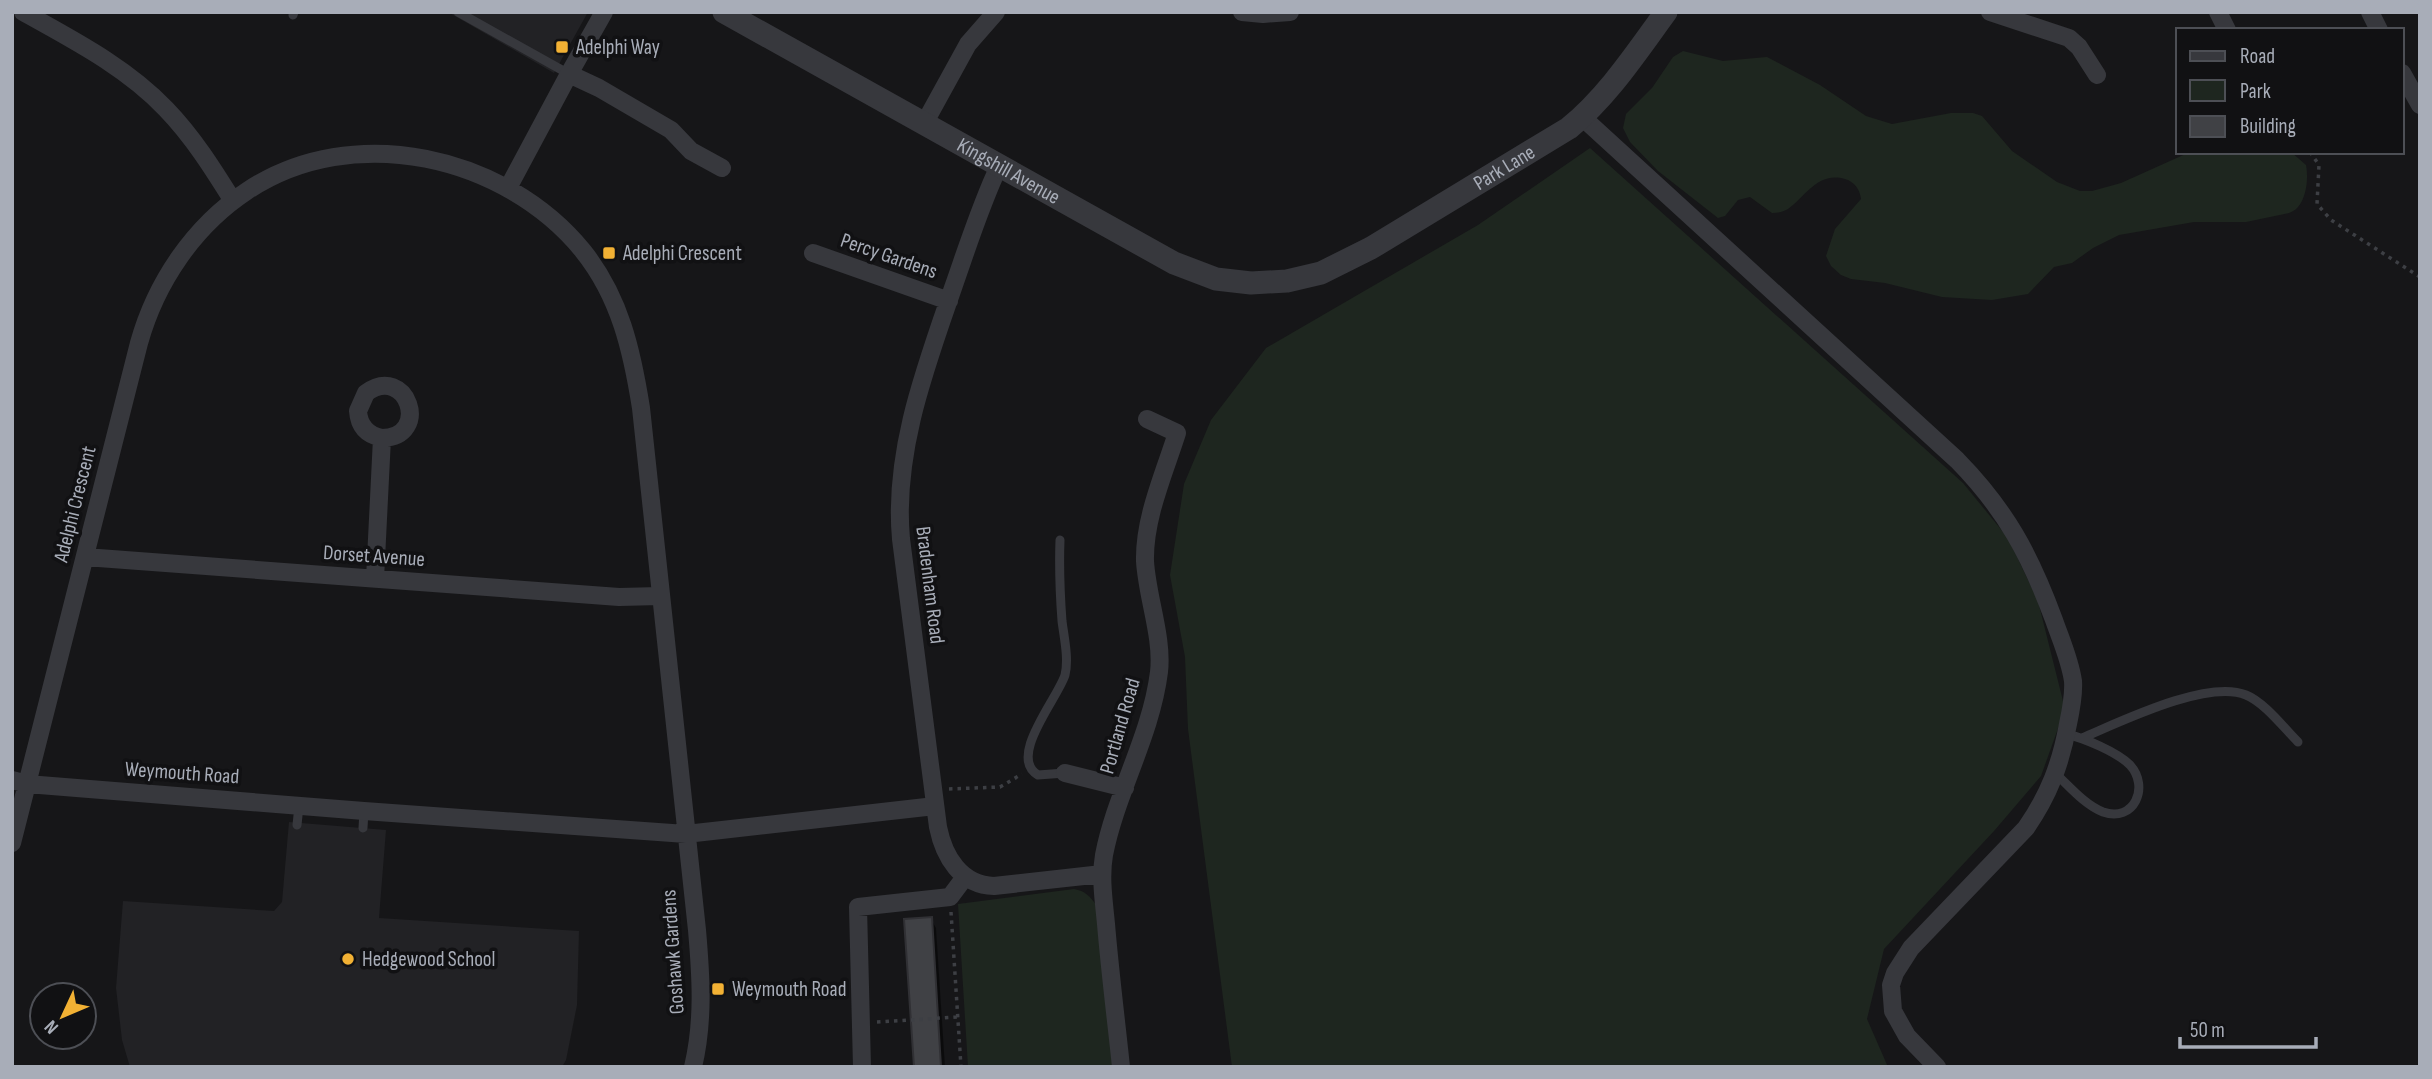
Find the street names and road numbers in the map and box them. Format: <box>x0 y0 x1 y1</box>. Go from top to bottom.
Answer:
street label: Kingshill Avenue <box>953 132 1065 209</box>
street label: Park Lane <box>1469 139 1539 195</box>
street label: Percy Gardens <box>837 228 941 284</box>
street label: Adelphi Crescent <box>48 443 101 566</box>
street label: Bradenham Road <box>910 525 950 645</box>
street label: Dorset Avenue <box>322 540 426 572</box>
street label: Portland Road <box>1094 675 1146 777</box>
street label: Weymouth Road <box>124 757 240 789</box>
street label: Goshawk Gardens <box>656 889 690 1015</box>

